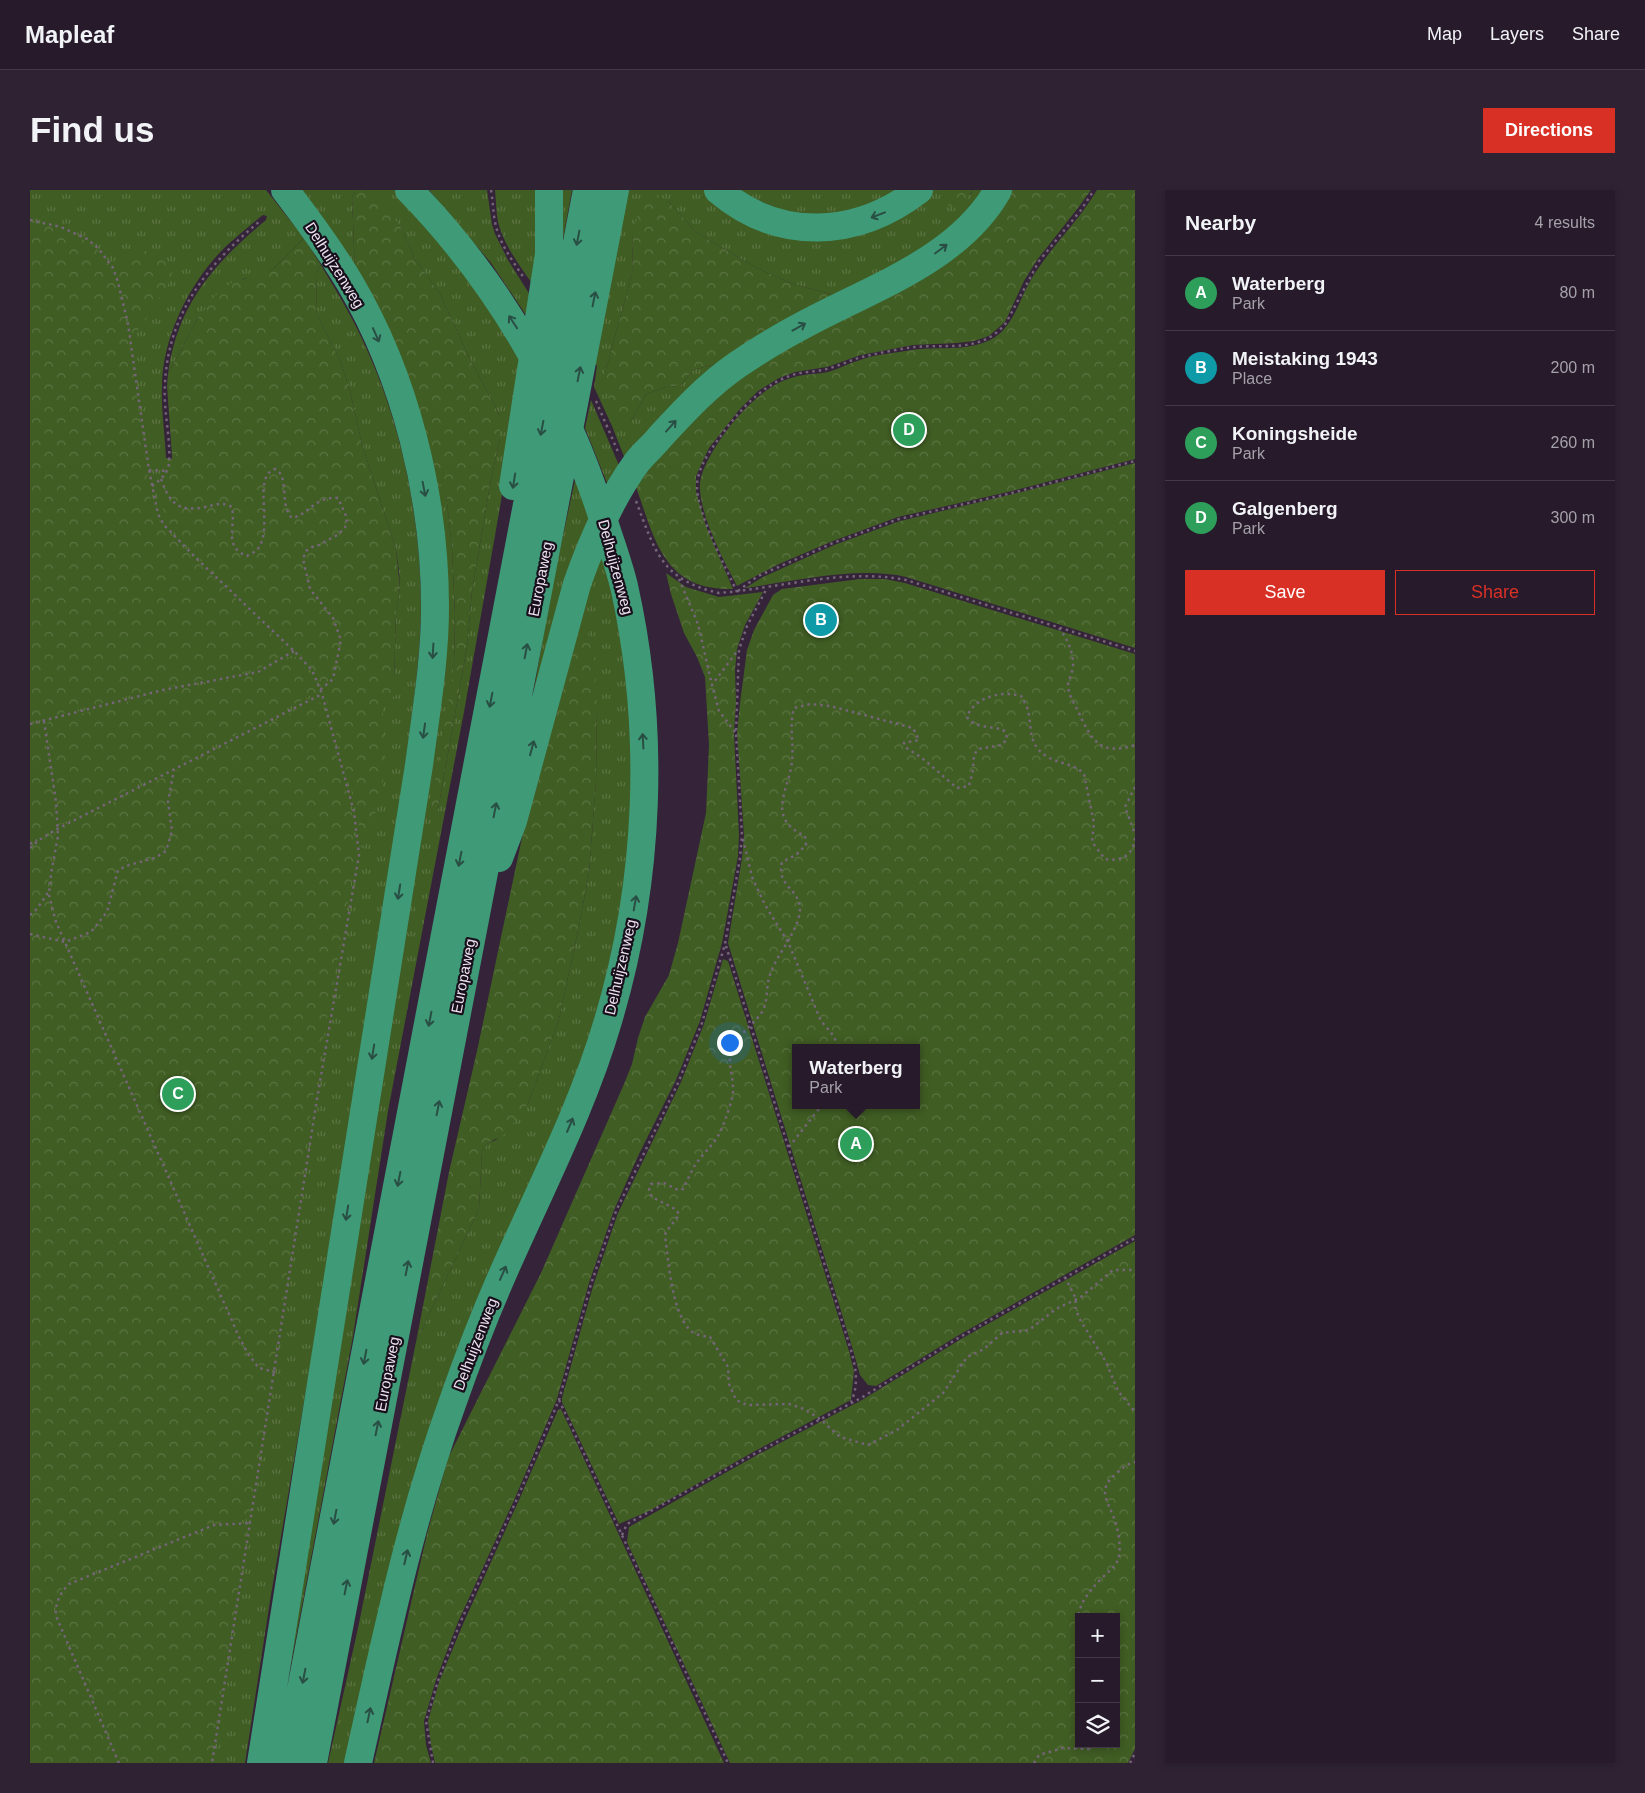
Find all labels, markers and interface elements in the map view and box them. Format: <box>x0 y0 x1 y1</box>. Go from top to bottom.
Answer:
text: Mapleaf <box>25 21 114 48</box>
text: Map <box>1427 24 1462 44</box>
text: Layers <box>1490 24 1544 44</box>
text: Share <box>1572 24 1620 44</box>
button: Directions <box>1483 108 1615 153</box>
text: Find us <box>30 110 154 149</box>
one-way arrow <box>871 211 886 220</box>
text: Nearby <box>1185 211 1256 234</box>
text: 4 results <box>1535 214 1595 231</box>
street label: Delhuijzenweg <box>302 219 368 311</box>
one-way arrow <box>573 229 583 245</box>
one-way arrow <box>934 244 947 255</box>
text: Waterberg <box>1232 273 1325 294</box>
text: A <box>1195 284 1207 301</box>
text: 80 m <box>1559 284 1595 301</box>
one-way arrow <box>589 291 599 307</box>
text: Park <box>1232 295 1265 312</box>
one-way arrow <box>507 315 518 329</box>
one-way arrow <box>791 322 806 332</box>
one-way arrow <box>371 327 381 342</box>
text: Meistaking 1943 <box>1232 348 1378 369</box>
text: B <box>1195 359 1207 376</box>
text: 200 m <box>1551 359 1595 376</box>
one-way arrow <box>575 366 584 382</box>
text: Place <box>1232 370 1272 387</box>
pin: D <box>893 411 925 449</box>
one-way arrow <box>665 419 677 432</box>
one-way arrow <box>537 420 547 436</box>
text: Koningsheide <box>1232 423 1358 444</box>
text: C <box>1195 434 1207 451</box>
text: 260 m <box>1551 434 1595 451</box>
text: Park <box>1232 445 1265 462</box>
one-way arrow <box>509 473 519 489</box>
one-way arrow <box>420 481 429 497</box>
text: Galgenberg <box>1232 498 1338 519</box>
text: D <box>1195 509 1207 526</box>
text: 300 m <box>1551 509 1595 526</box>
street label: Delhuijzenweg <box>595 518 637 616</box>
text: Park <box>1232 520 1265 537</box>
street label: Europaweg <box>524 540 556 618</box>
button: Save <box>1185 570 1385 615</box>
button: Share <box>1395 570 1595 615</box>
pin: B <box>805 601 837 639</box>
one-way arrow <box>429 643 438 659</box>
one-way arrow <box>522 643 532 659</box>
one-way arrow <box>485 691 495 707</box>
one-way arrow <box>419 723 429 739</box>
one-way arrow <box>639 733 648 749</box>
one-way arrow <box>528 741 538 757</box>
one-way arrow <box>491 803 501 819</box>
one-way arrow <box>455 851 465 867</box>
one-way arrow <box>393 884 403 900</box>
one-way arrow <box>630 895 640 911</box>
street label: Delhuijzenweg <box>601 918 639 1016</box>
street label: Europaweg <box>447 937 479 1015</box>
one-way arrow <box>425 1011 434 1027</box>
your location <box>717 1030 743 1056</box>
one-way arrow <box>368 1044 378 1060</box>
popup <box>792 1044 920 1109</box>
text: Waterberg <box>809 1057 903 1078</box>
pin: C <box>162 1075 194 1113</box>
text: Park <box>809 1079 842 1096</box>
one-way arrow <box>433 1101 443 1117</box>
one-way arrow <box>565 1118 575 1133</box>
pin: A <box>840 1125 872 1163</box>
one-way arrow <box>394 1170 404 1186</box>
one-way arrow <box>342 1205 352 1221</box>
one-way arrow <box>403 1260 413 1276</box>
one-way arrow <box>499 1266 509 1281</box>
street label: Delhuijzenweg <box>450 1295 500 1393</box>
street label: Europaweg <box>371 1335 403 1413</box>
one-way arrow <box>360 1349 370 1365</box>
one-way arrow <box>372 1420 382 1436</box>
one-way arrow <box>329 1508 339 1524</box>
one-way arrow <box>402 1550 411 1566</box>
one-way arrow <box>342 1580 352 1596</box>
map controls <box>1075 1613 1120 1748</box>
button: + <box>1075 1613 1120 1658</box>
button: − <box>1075 1658 1120 1703</box>
one-way arrow <box>299 1668 308 1684</box>
button: layers <box>1075 1703 1120 1748</box>
one-way arrow <box>365 1708 374 1724</box>

